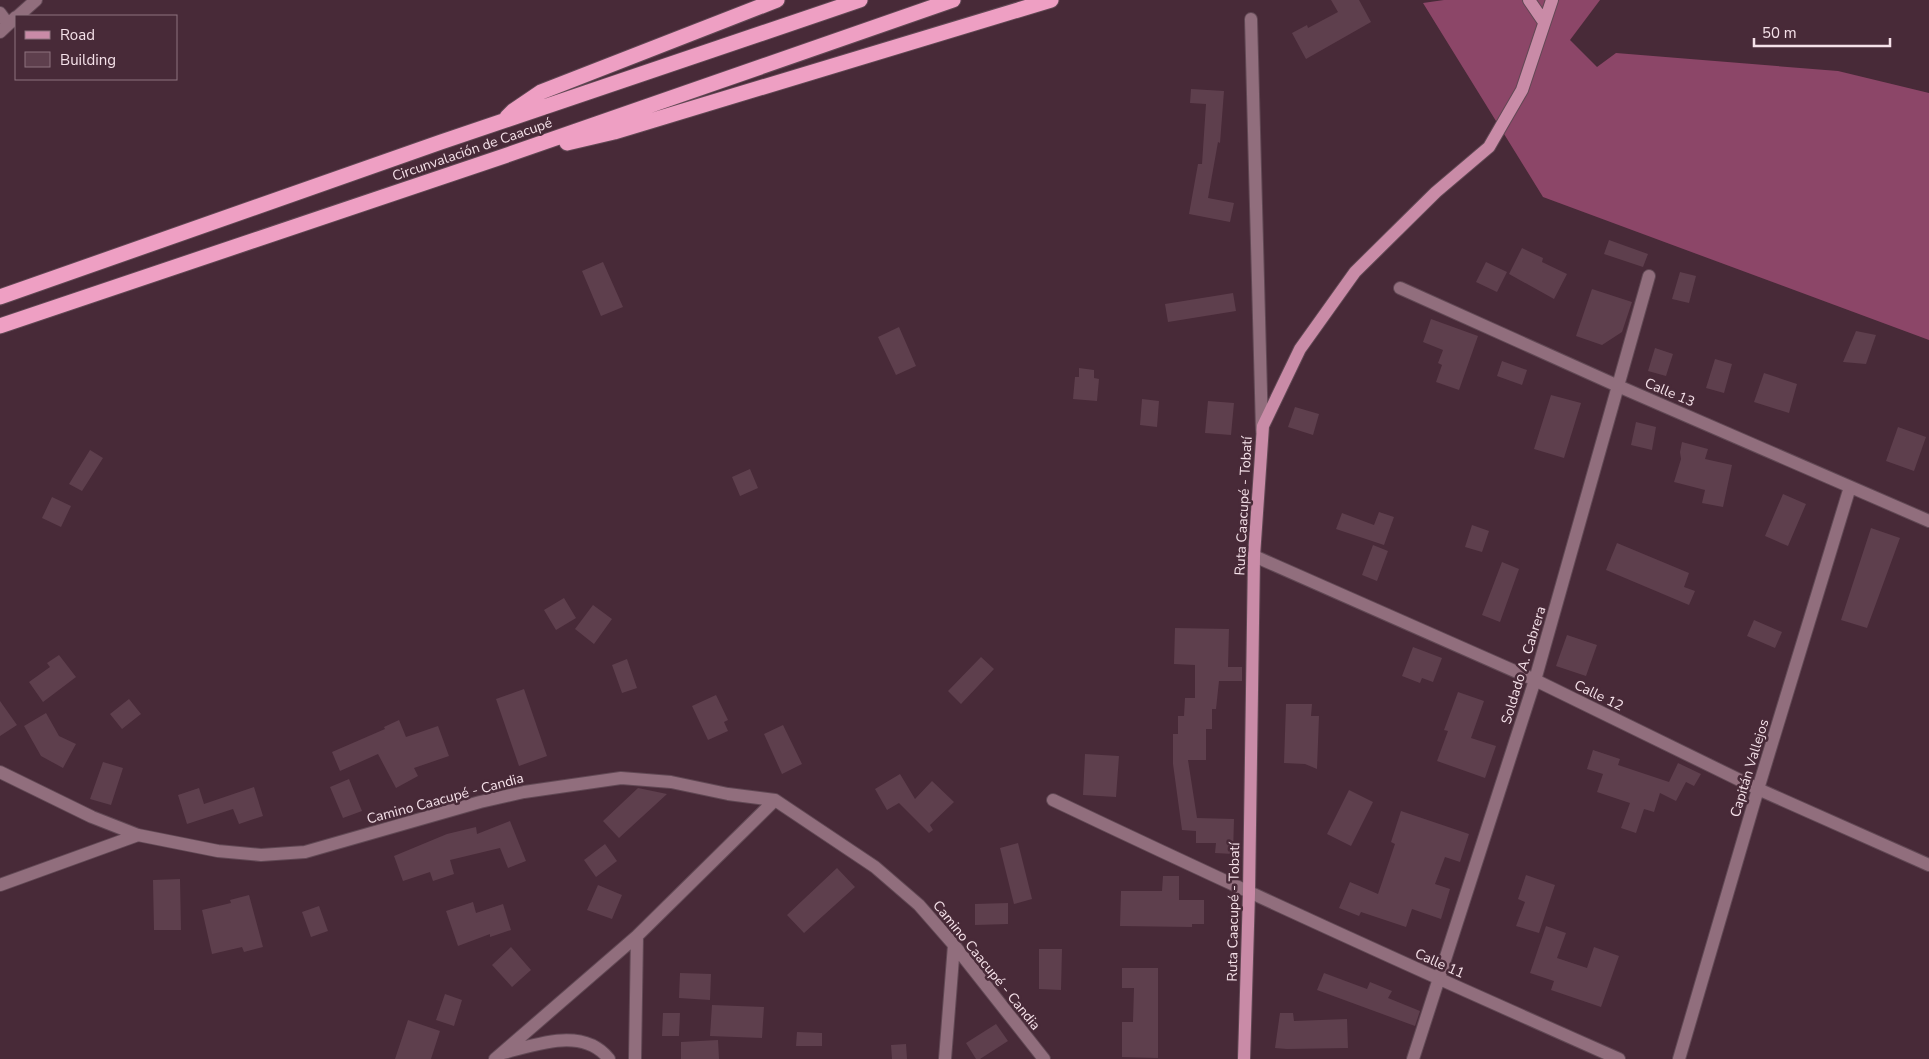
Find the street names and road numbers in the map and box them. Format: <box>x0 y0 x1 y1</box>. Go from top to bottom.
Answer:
street label: Circunvalación de Caacupé <box>390 113 555 186</box>
street label: Calle 13 <box>1642 373 1698 411</box>
street label: Ruta Caacupé - Tobatí <box>1230 435 1257 576</box>
street label: Soldado A. Cabrera <box>1497 604 1550 726</box>
street label: Calle 12 <box>1571 675 1627 716</box>
street label: Capitán Vallejos <box>1726 717 1773 820</box>
street label: Camino Caacupé - Candia <box>365 768 526 829</box>
street label: Ruta Caacupé - Tobatí <box>1223 842 1244 982</box>
street label: Camino Caacupé - Candia <box>928 897 1045 1034</box>
street label: Calle 11 <box>1412 944 1468 983</box>

